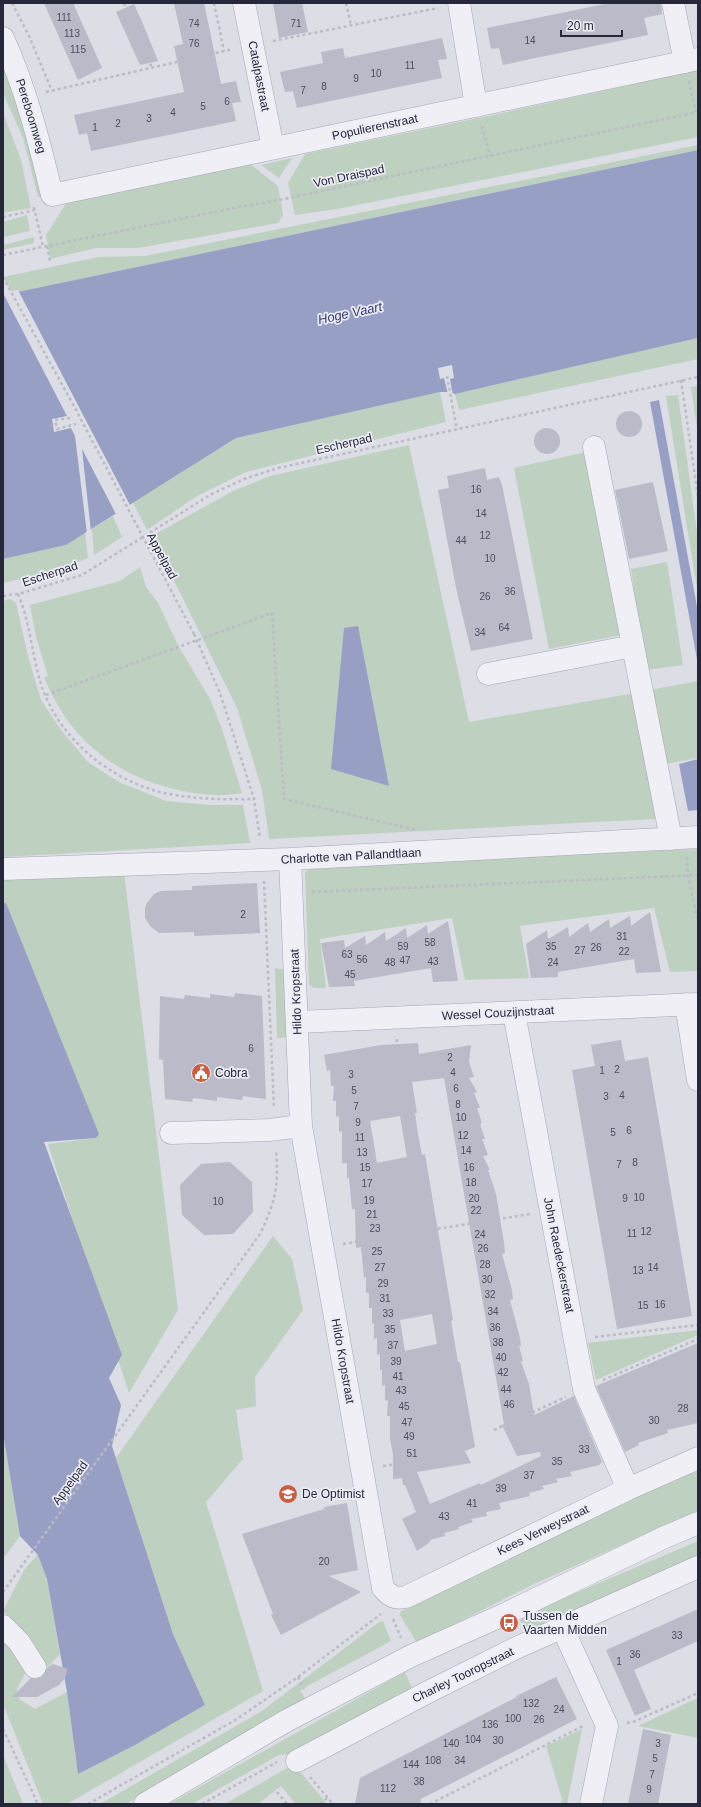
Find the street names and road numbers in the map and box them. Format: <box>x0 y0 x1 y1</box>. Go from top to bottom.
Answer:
street label: Catalpastraat <box>245 40 273 113</box>
street label: Pereboomweg <box>13 77 49 155</box>
street label: Populierenstraat <box>331 111 420 143</box>
street label: Von Draispad <box>312 162 386 190</box>
street label: Escherpad <box>314 431 374 457</box>
street label: Appelpad <box>144 530 180 582</box>
street label: Escherpad <box>21 558 79 590</box>
street label: Charlotte van Pallandtlaan <box>280 845 422 867</box>
street label: Hildo Kropstraat <box>287 948 304 1035</box>
street label: Wessel Couzijnstraat <box>441 1003 555 1023</box>
street label: John Raedeckerstraat <box>541 1196 577 1315</box>
street label: Hildo Kropstraat <box>329 1317 357 1405</box>
street label: Appelpad <box>49 1458 91 1508</box>
street label: Kees Verweystraat <box>495 1501 592 1558</box>
street label: Charley Tooropstraat <box>410 1644 517 1706</box>

